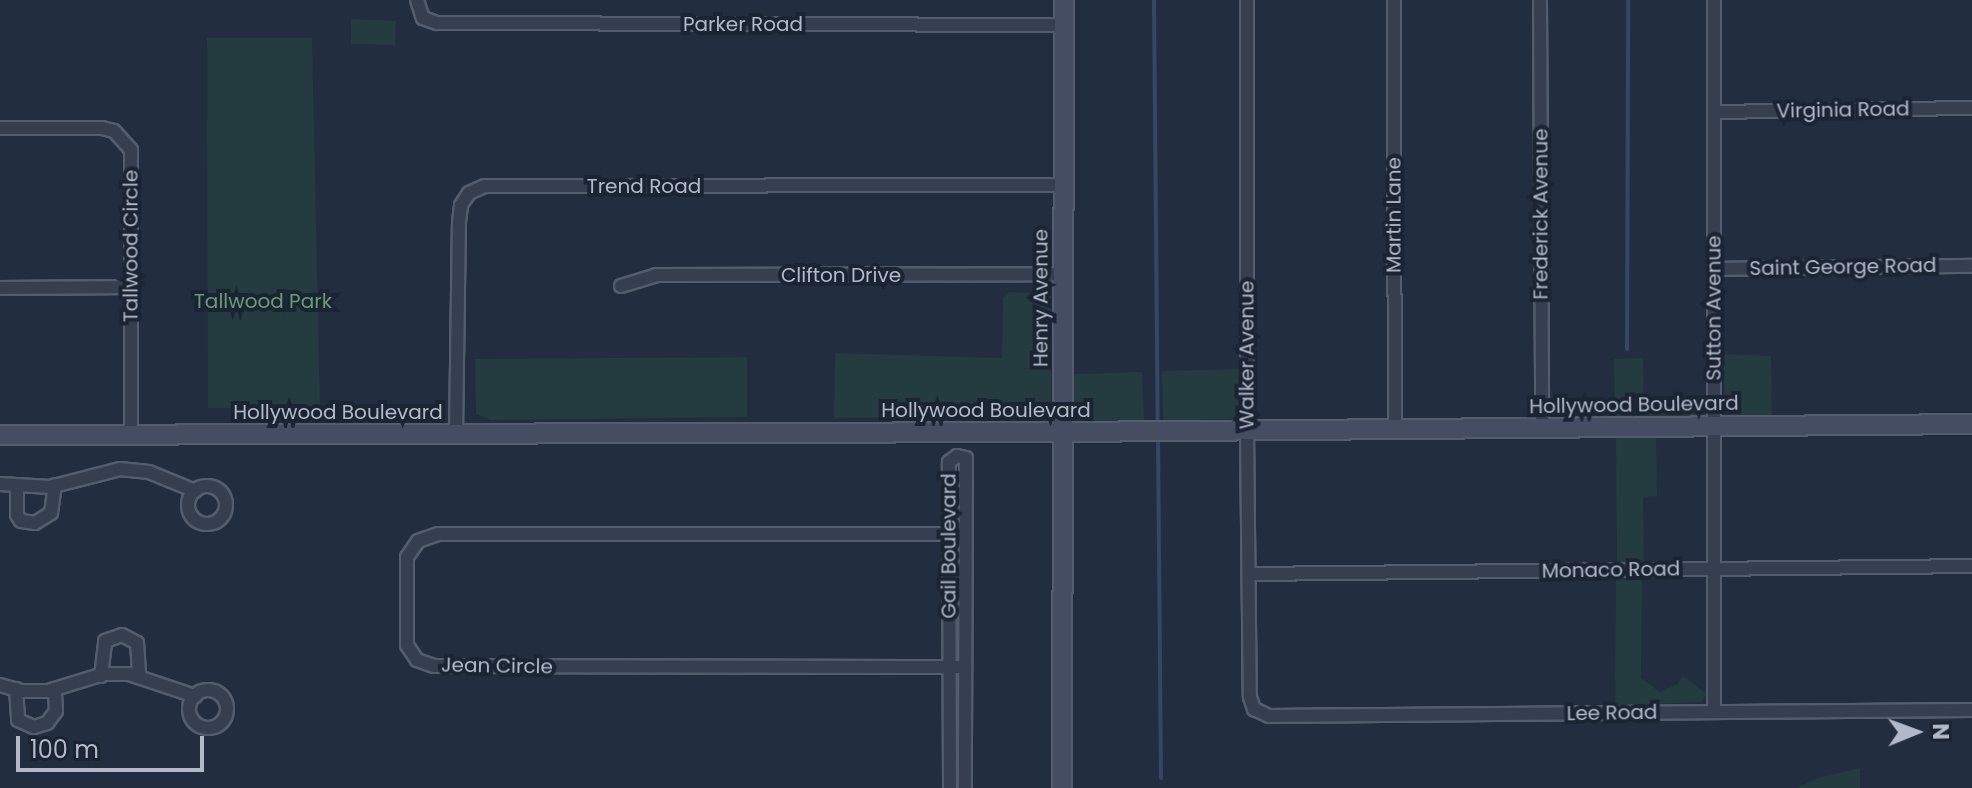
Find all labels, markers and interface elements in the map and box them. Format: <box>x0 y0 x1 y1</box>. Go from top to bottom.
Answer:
street label: Parker Road <box>683 12 803 36</box>
street label: Virginia Road <box>1776 97 1910 123</box>
street label: Frederick Avenue <box>1529 128 1553 300</box>
street label: Martin Lane <box>1382 157 1406 273</box>
street label: Tallwood Circle <box>119 170 143 322</box>
street label: Trend Road <box>587 174 701 198</box>
street label: Henry Avenue <box>1029 229 1053 367</box>
street label: Sutton Avenue <box>1702 235 1726 381</box>
street label: Saint George Road <box>1749 253 1937 281</box>
street label: Clifton Drive <box>781 263 901 287</box>
street label: Walker Avenue <box>1235 281 1259 429</box>
park label: Tallwood Park <box>194 289 332 313</box>
street label: Hollywood Boulevard <box>1529 391 1739 419</box>
street label: Hollywood Boulevard <box>881 398 1091 422</box>
street label: Hollywood Boulevard <box>233 400 443 424</box>
street label: Gail Boulevard <box>937 473 961 619</box>
street label: Monaco Road <box>1541 557 1681 583</box>
street label: Jean Circle <box>441 653 553 679</box>
north arrow <box>1876 692 1956 772</box>
street label: Lee Road <box>1566 700 1658 726</box>
scale bar <box>20 720 208 770</box>
text: N <box>1925 723 1956 740</box>
text: 100 m <box>30 733 99 766</box>

